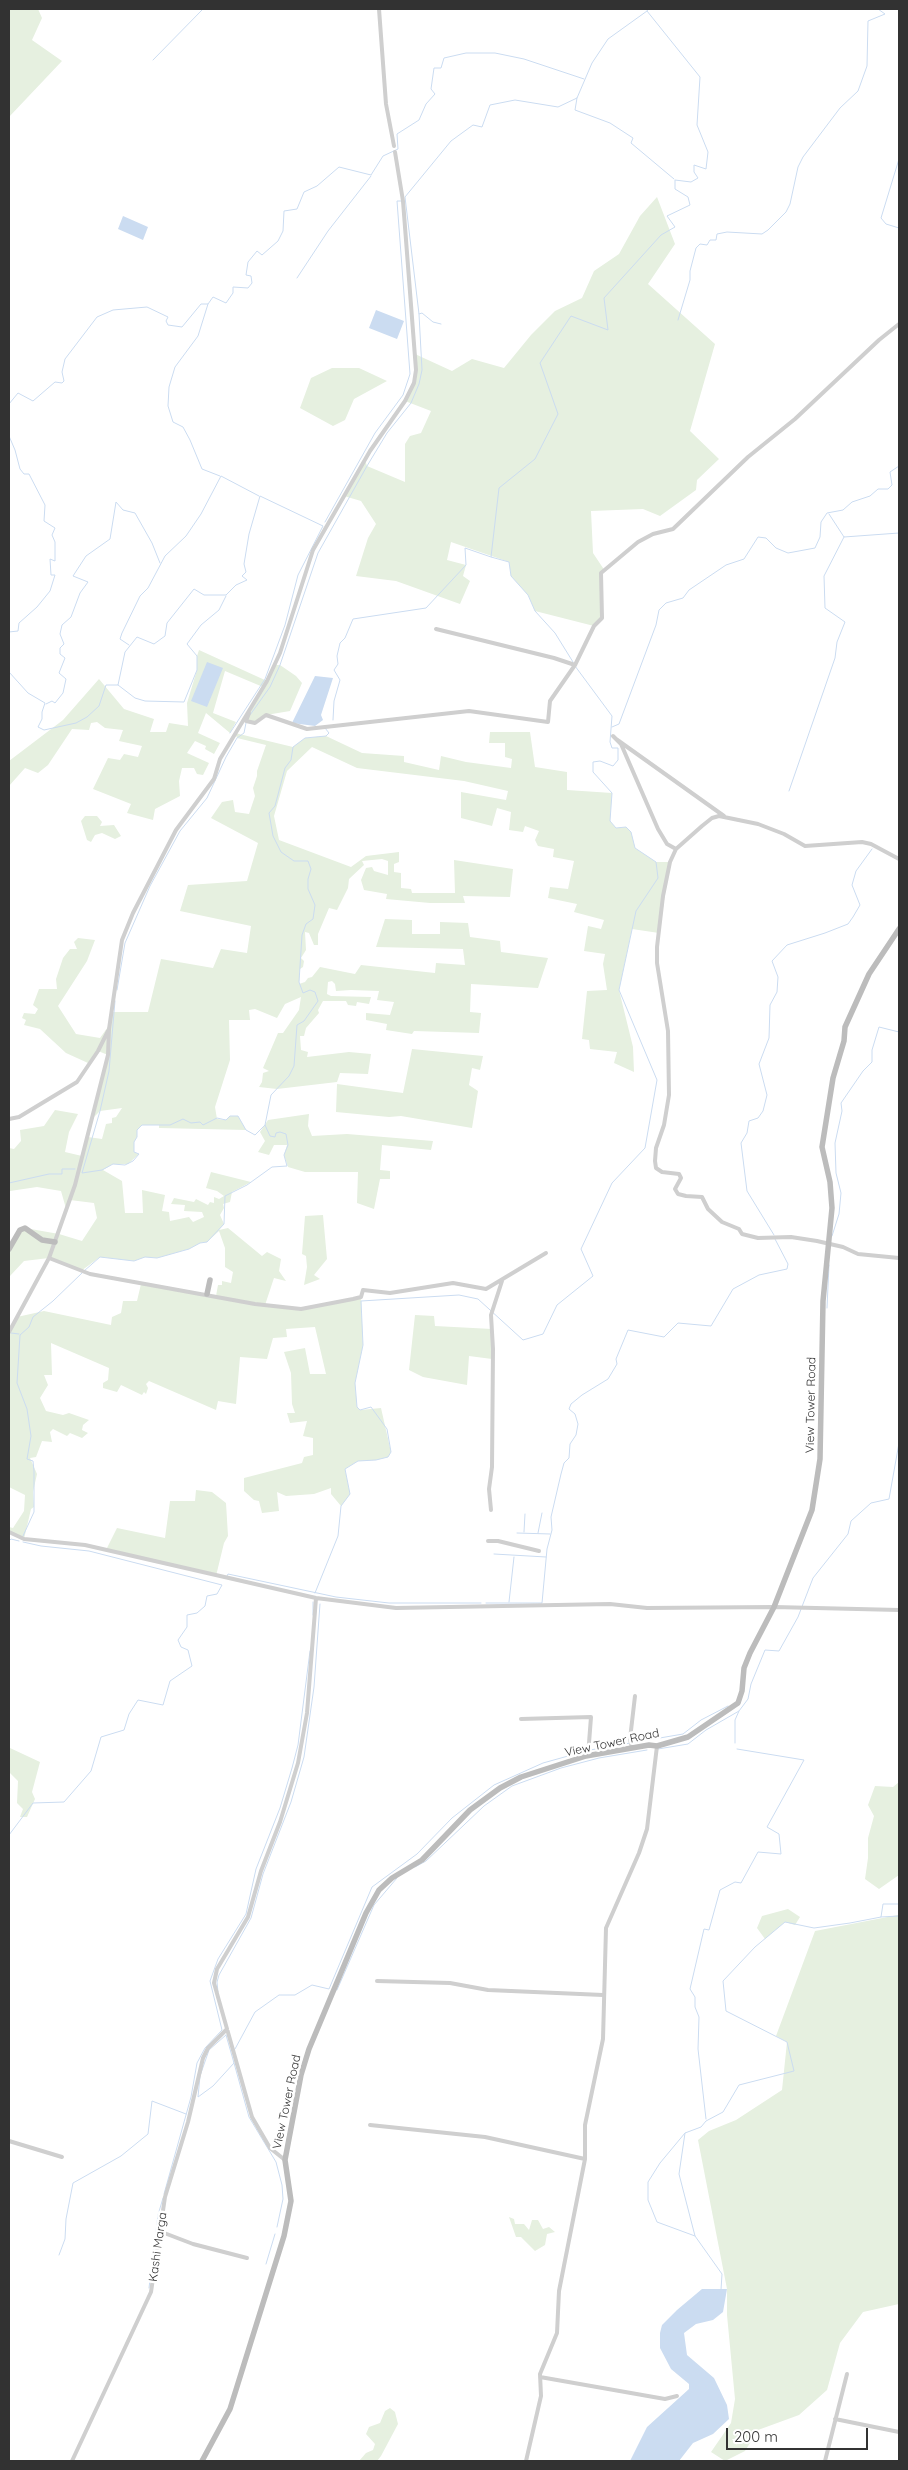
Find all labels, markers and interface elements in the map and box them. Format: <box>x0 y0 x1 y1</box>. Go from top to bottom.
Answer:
street label: View Tower Road <box>803 1357 819 1453</box>
street label: View Tower Road <box>563 1726 661 1760</box>
street label: View Tower Road <box>270 2053 304 2151</box>
street label: Kashi Marga <box>146 2211 170 2283</box>
scale bar <box>728 2418 870 2450</box>
text: 200 m <box>734 2427 778 2446</box>

